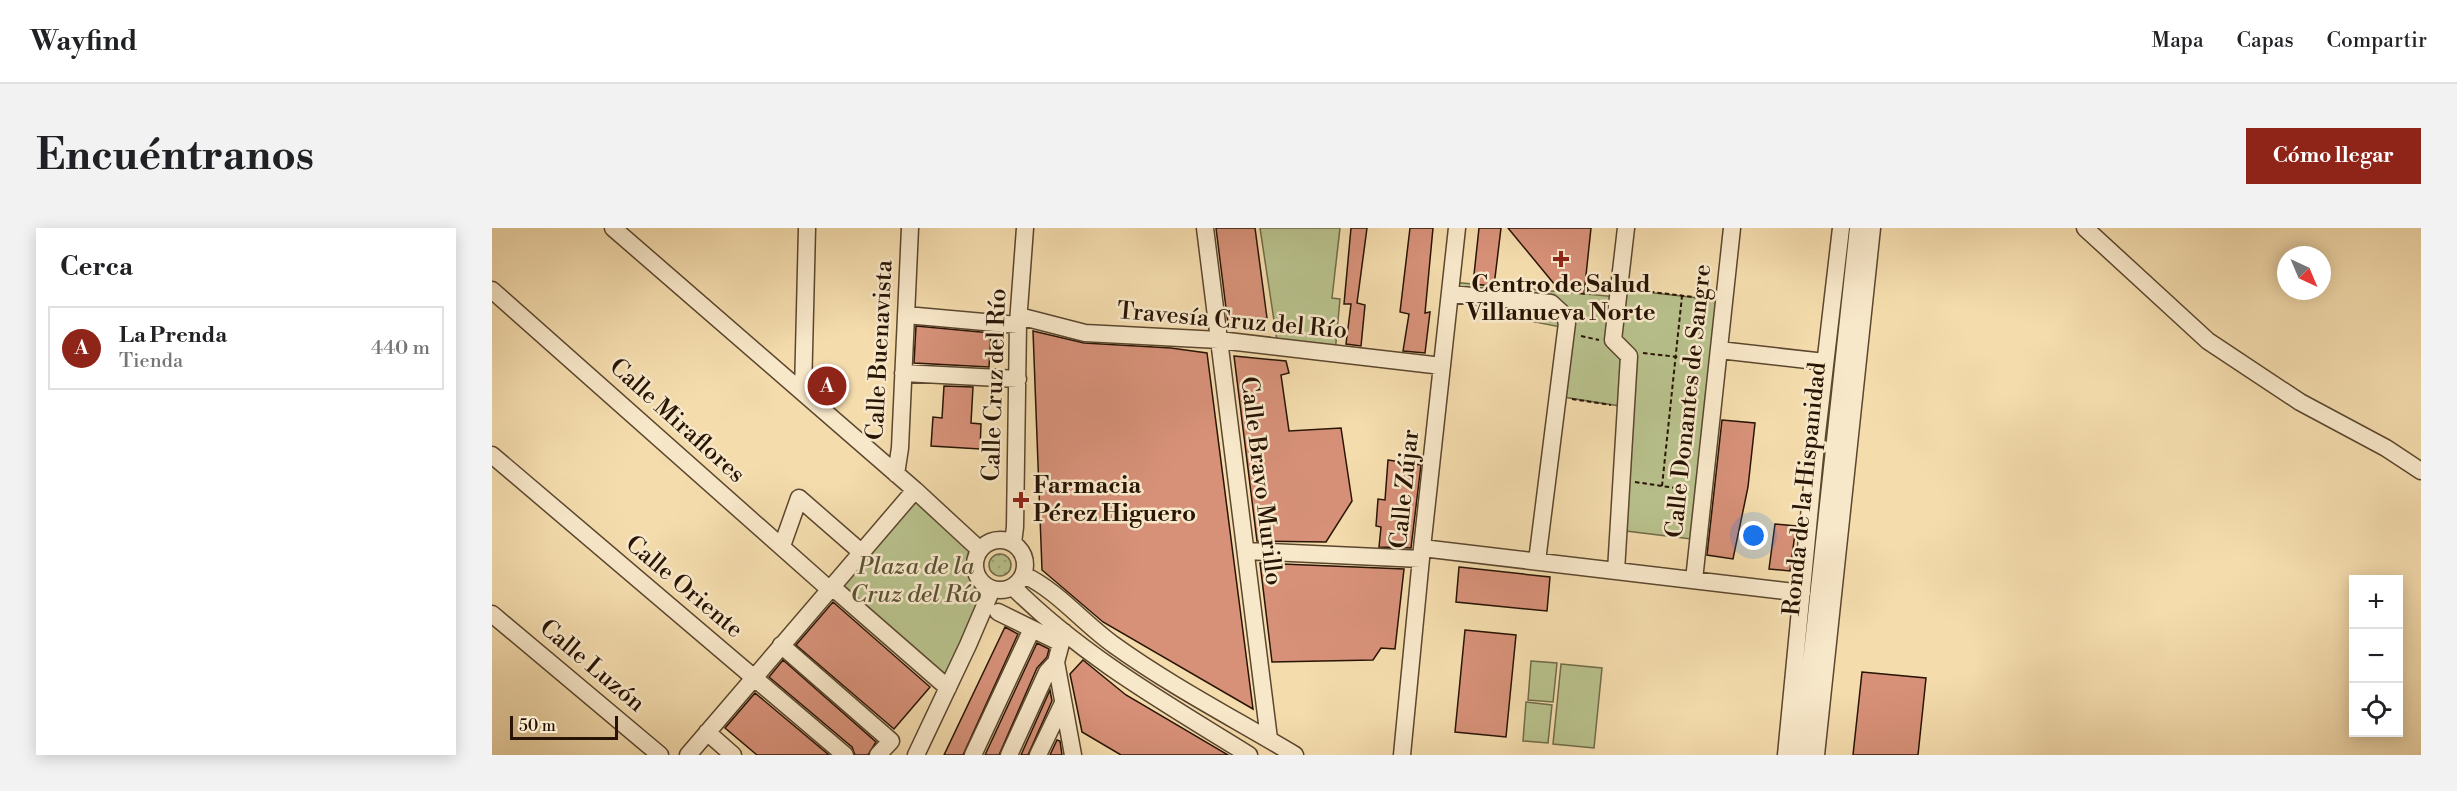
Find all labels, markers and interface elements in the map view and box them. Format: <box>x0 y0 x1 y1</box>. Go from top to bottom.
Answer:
text: Wayfind <box>30 24 138 59</box>
text: Mapa <box>2152 28 2204 54</box>
text: Capas <box>2237 28 2294 54</box>
text: Compartir <box>2327 28 2427 54</box>
button: Cómo llegar <box>2246 128 2421 184</box>
text: Encuéntranos <box>36 130 314 183</box>
north arrow <box>2277 246 2331 300</box>
marker: Centro de Salud Villanueva Norte <box>1552 250 1570 268</box>
text: Cerca <box>60 251 133 283</box>
street label: Calle Buenavista <box>860 258 900 441</box>
street label: Calle Donantes de Sangre <box>1660 263 1718 539</box>
place label: Centro de Salud Villanueva Norte <box>1465 270 1656 328</box>
street label: Calle Cruz del Río <box>977 288 1013 482</box>
street label: Travesía Cruz del Río <box>1116 296 1348 346</box>
text: La Prenda <box>119 322 227 349</box>
text: A <box>74 336 89 361</box>
text: 440 m <box>371 336 430 361</box>
text: Tienda <box>119 349 183 374</box>
street label: Calle Miraflores <box>603 352 751 490</box>
street label: Ronda de la Hispanidad <box>1777 360 1833 617</box>
pin: A <box>808 364 846 408</box>
street label: Calle Bravo Murillo <box>1233 375 1289 587</box>
street label: Calle Zújar <box>1384 428 1426 550</box>
place label: Farmacia Pérez Higuero <box>1033 471 1196 529</box>
marker: Farmacia Pérez Higuero <box>1014 493 1028 507</box>
your location <box>1739 521 1768 550</box>
street label: Calle Oriente <box>619 529 749 645</box>
park label: Plaza de la Cruz del Río <box>850 552 982 610</box>
map controls <box>2349 575 2403 737</box>
button: + <box>2349 575 2403 629</box>
street label: Calle Luzón <box>533 613 651 719</box>
button: − <box>2349 629 2403 683</box>
button: locate <box>2349 683 2403 737</box>
scale bar <box>510 713 618 741</box>
text: 50 m <box>519 716 556 736</box>

